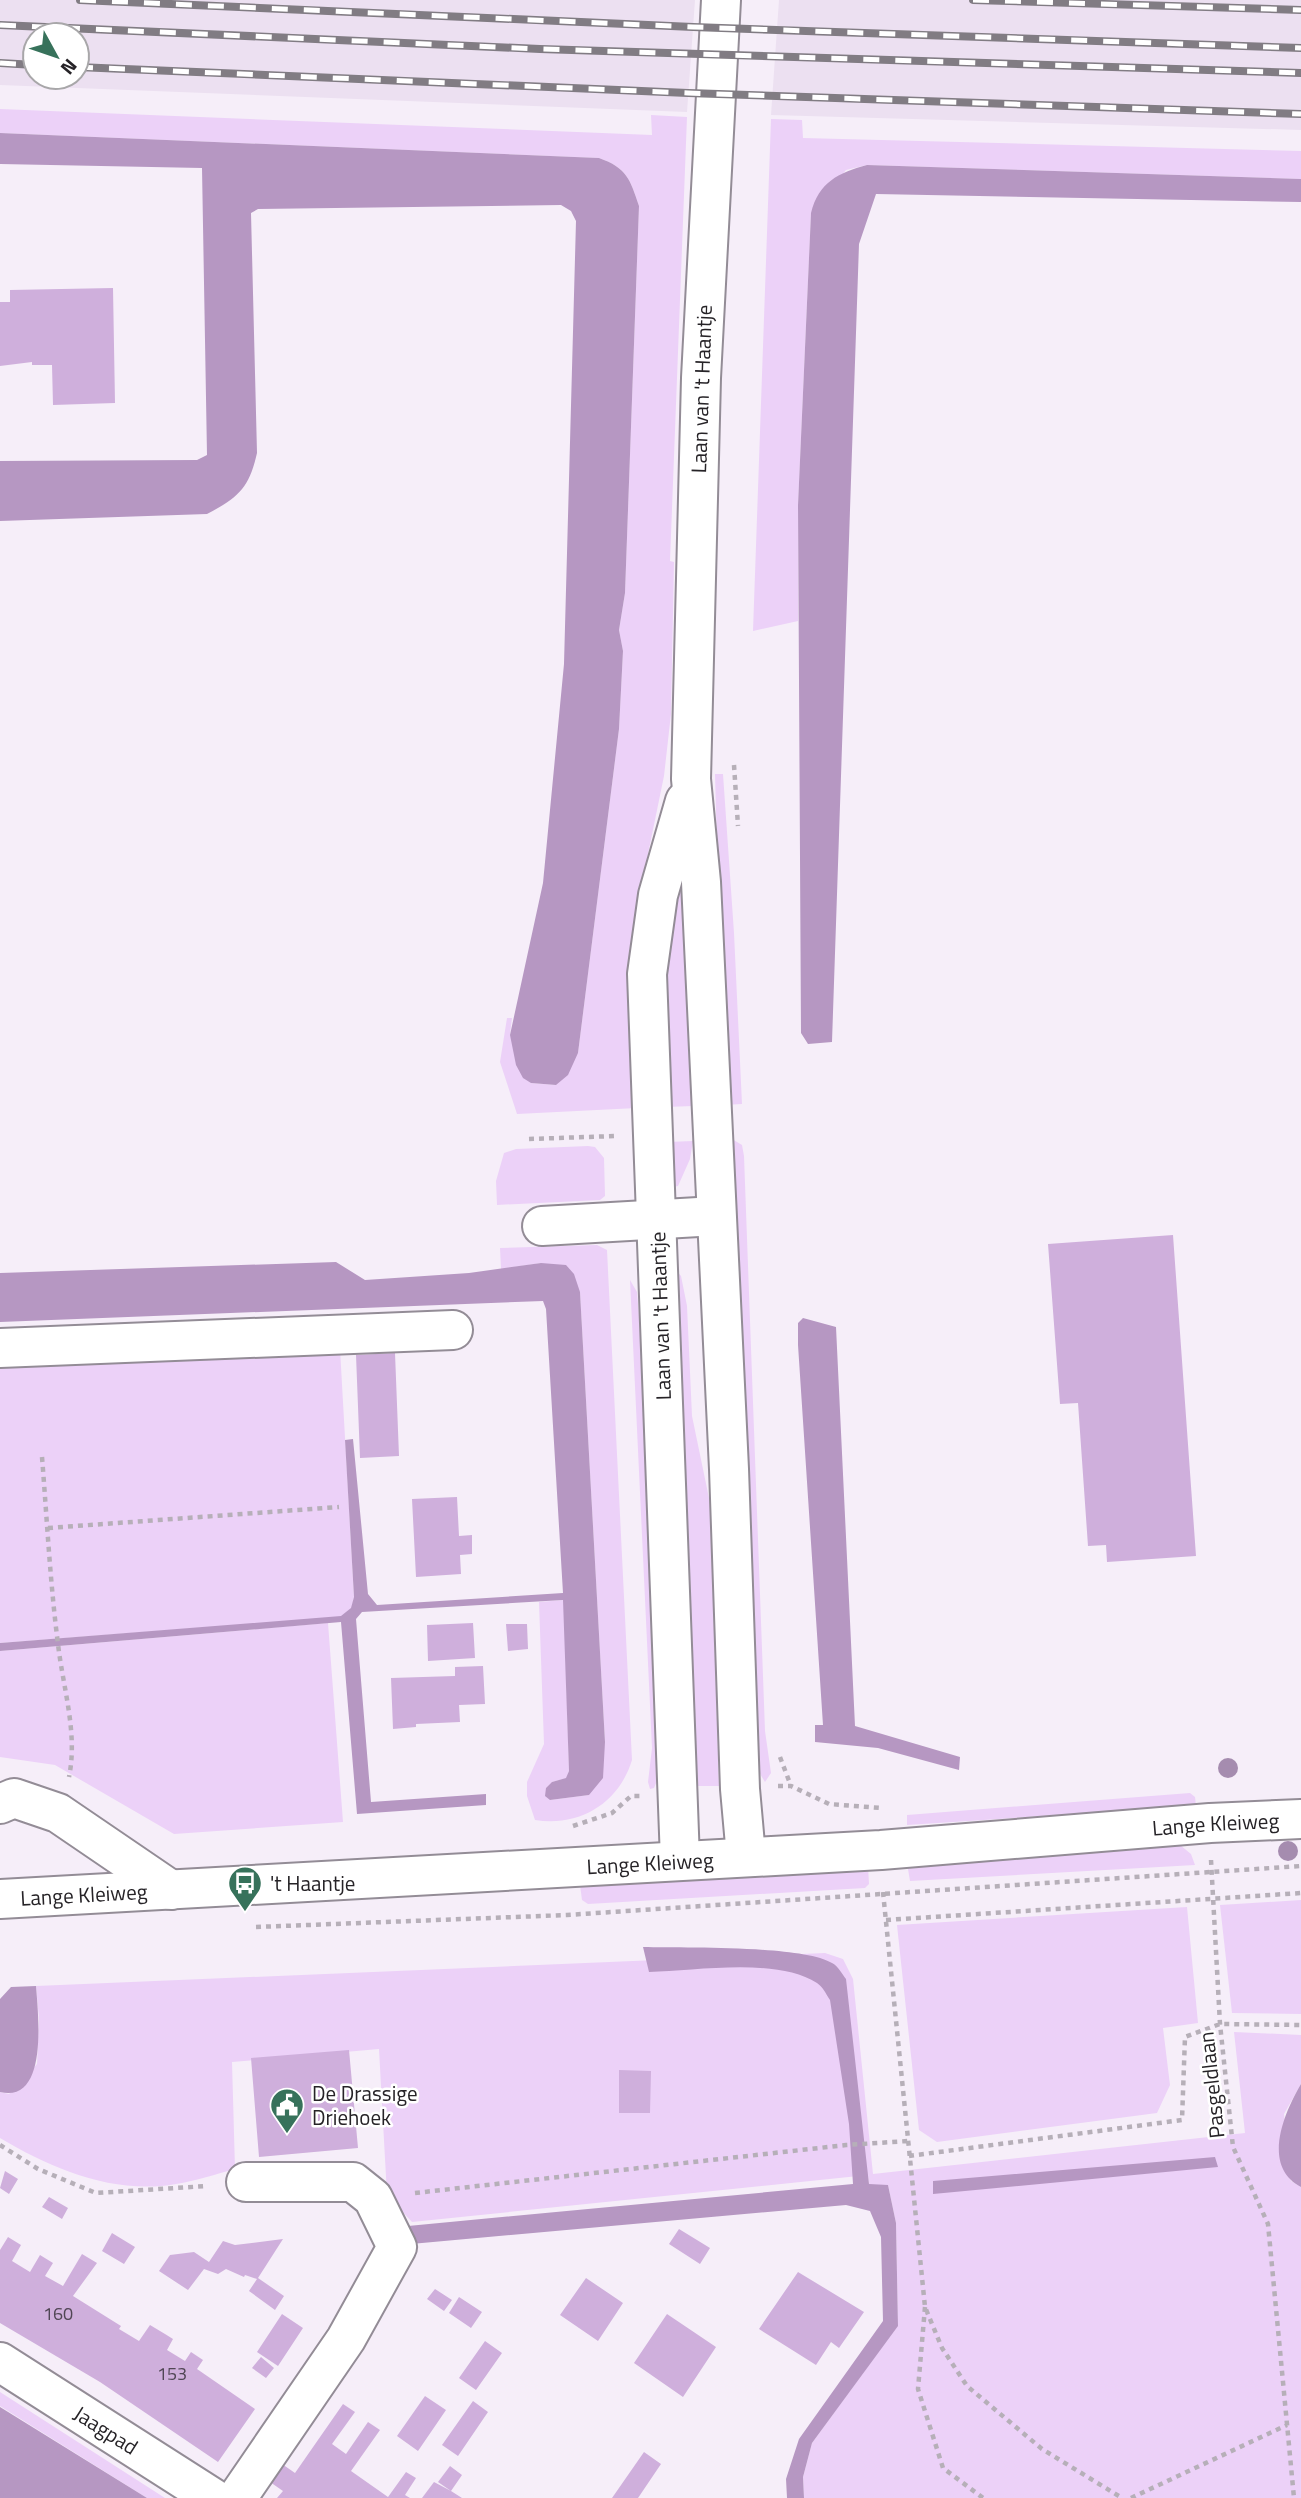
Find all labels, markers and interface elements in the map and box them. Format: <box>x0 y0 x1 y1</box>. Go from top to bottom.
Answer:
north arrow <box>21 21 91 91</box>
text: N <box>54 53 85 82</box>
street label: Laan van 't Haantje <box>682 304 720 474</box>
street label: Laan van 't Haantje <box>641 1231 679 1401</box>
street label: Lange Kleiweg <box>1151 1804 1280 1844</box>
street label: Lange Kleiweg <box>586 1843 715 1882</box>
bus stop icon: 't Haantje <box>226 1864 264 1913</box>
place label: 't Haantje <box>270 1867 355 1899</box>
street label: Lange Kleiweg <box>19 1875 148 1914</box>
street label: Pasgeldlaan <box>1189 2030 1233 2140</box>
place label: De Drassige Driehoek <box>312 2077 418 2133</box>
public building icon: De Drassige Driehoek <box>268 2086 306 2135</box>
house number: 160 <box>43 2300 73 2327</box>
house number: 153 <box>157 2360 187 2387</box>
street label: Jaagpad <box>68 2397 145 2462</box>

